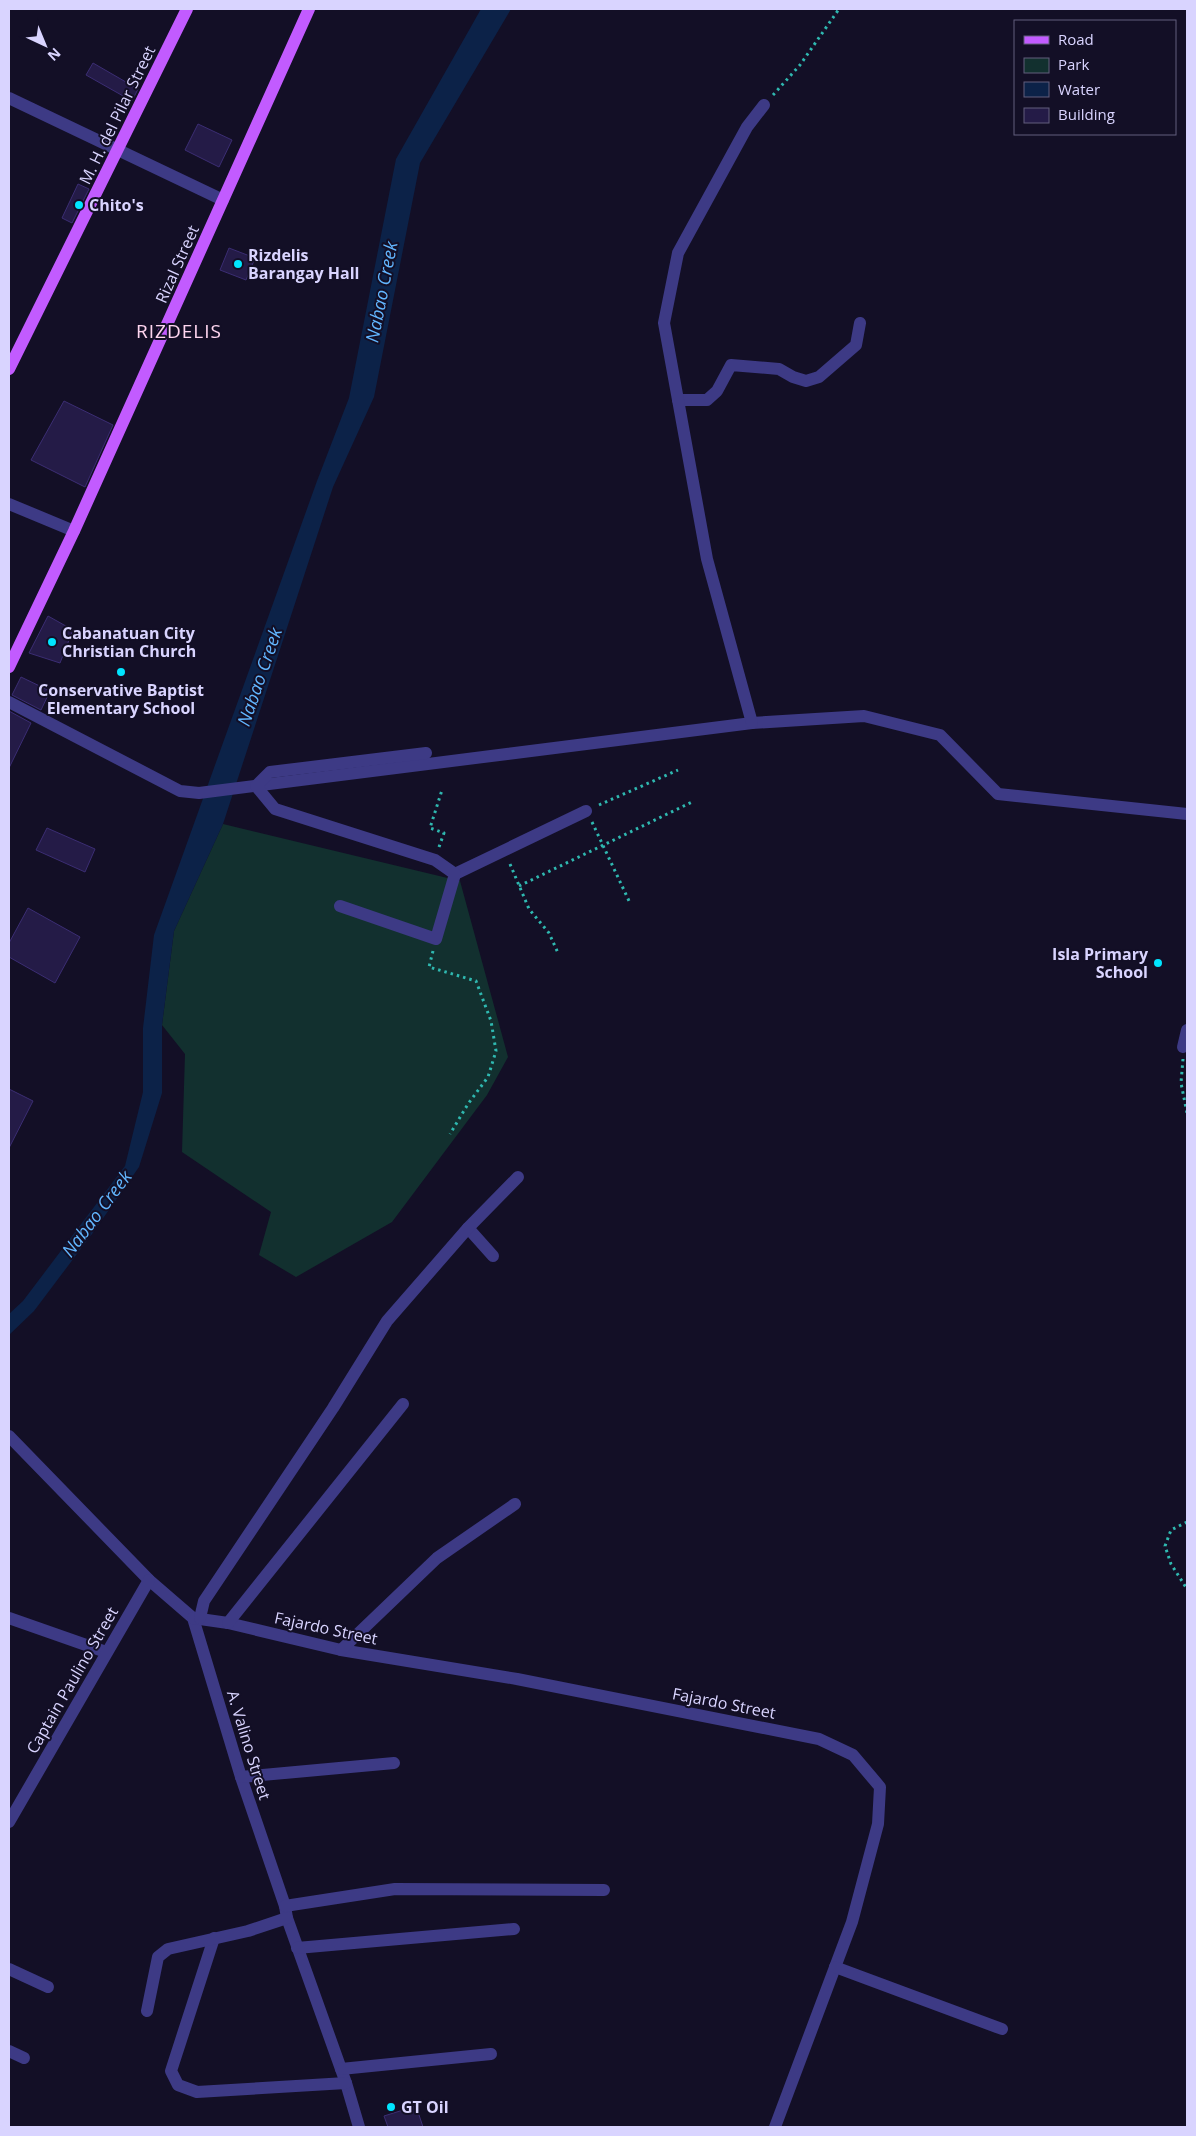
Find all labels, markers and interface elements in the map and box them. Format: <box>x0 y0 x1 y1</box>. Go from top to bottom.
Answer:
north arrow <box>20 20 70 70</box>
legend <box>1014 20 1176 135</box>
text: Road <box>1058 29 1094 49</box>
street label: M. H. del Pilar Street <box>74 42 160 188</box>
text: N <box>44 44 65 66</box>
text: Park <box>1058 54 1089 74</box>
text: Water <box>1058 79 1100 99</box>
text: Building <box>1058 104 1115 124</box>
place label: Chito's <box>89 194 144 216</box>
marker: Chito's <box>73 199 85 211</box>
street label: Rizal Street <box>150 221 204 306</box>
water label: Nabao Creek <box>359 238 403 344</box>
place label: Rizdelis Barangay Hall <box>248 244 360 284</box>
marker: Rizdelis Barangay Hall <box>232 258 244 270</box>
district label: RIZDELIS <box>136 318 222 344</box>
place label: Cabanatuan City Christian Church <box>62 622 196 662</box>
water label: Nabao Creek <box>231 623 288 729</box>
marker: Cabanatuan City Christian Church <box>46 636 58 648</box>
marker: Conservative Baptist Elementary School <box>115 666 127 678</box>
place label: Conservative Baptist Elementary School <box>38 679 204 719</box>
place label: Isla Primary School <box>1052 943 1149 983</box>
marker: Isla Primary School <box>1152 957 1164 969</box>
water label: Nabao Creek <box>56 1164 137 1262</box>
street label: Captain Paulino Street <box>21 1602 123 1757</box>
street label: Fajardo Street <box>272 1606 380 1650</box>
street label: Fajardo Street <box>670 1682 778 1724</box>
street label: A. Valino Street <box>222 1688 276 1803</box>
place label: GT Oil <box>401 2096 449 2118</box>
marker: GT Oil <box>385 2101 397 2113</box>

